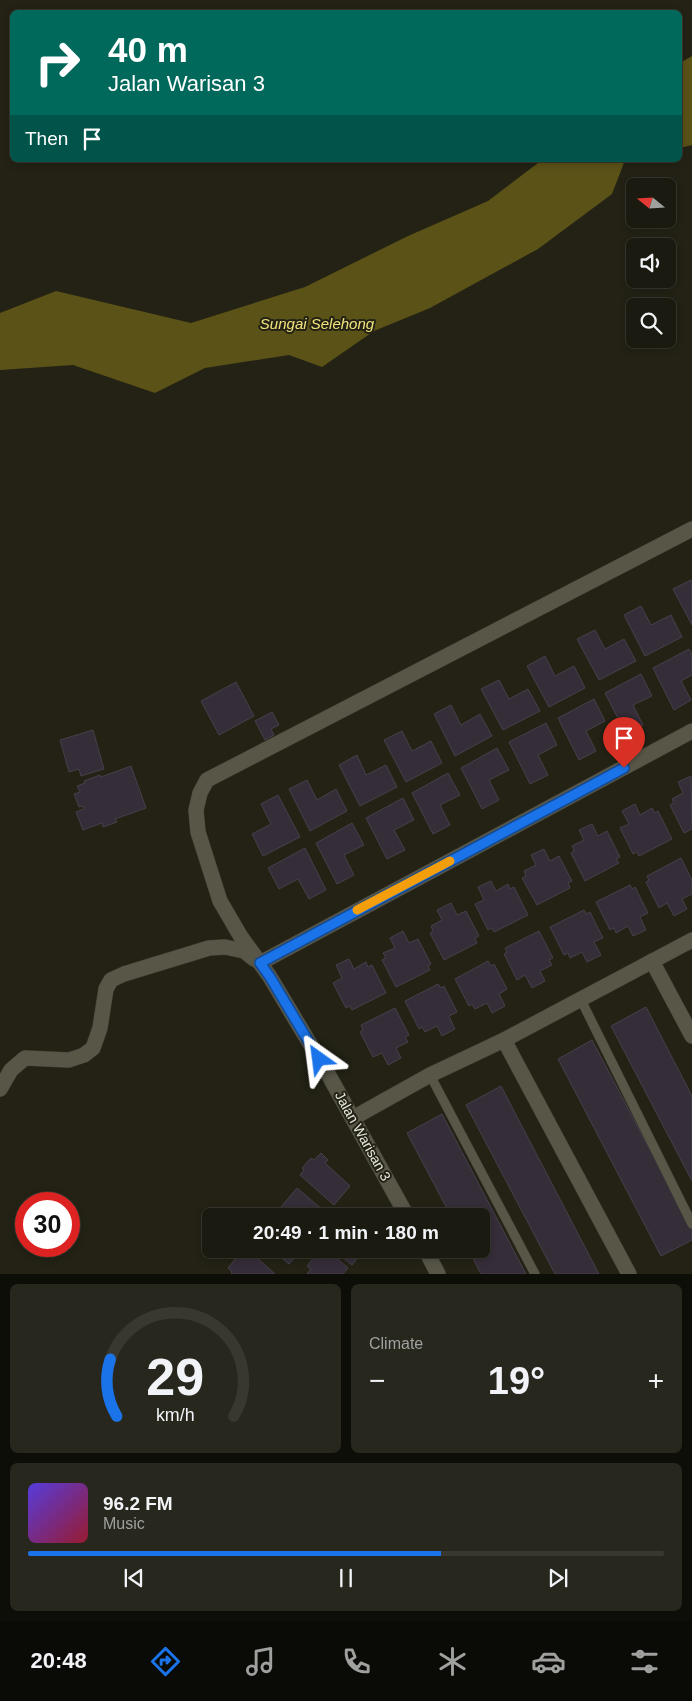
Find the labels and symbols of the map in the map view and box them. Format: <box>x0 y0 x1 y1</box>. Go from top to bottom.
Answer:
north arrow <box>626 178 676 228</box>
water label: Sungai Selehong <box>260 315 375 332</box>
pin <box>603 717 645 768</box>
position arrow <box>292 1032 344 1084</box>
street label: Jalan Warisan 3 <box>332 1088 394 1184</box>
speed limit sign: 30 <box>15 1192 80 1257</box>

